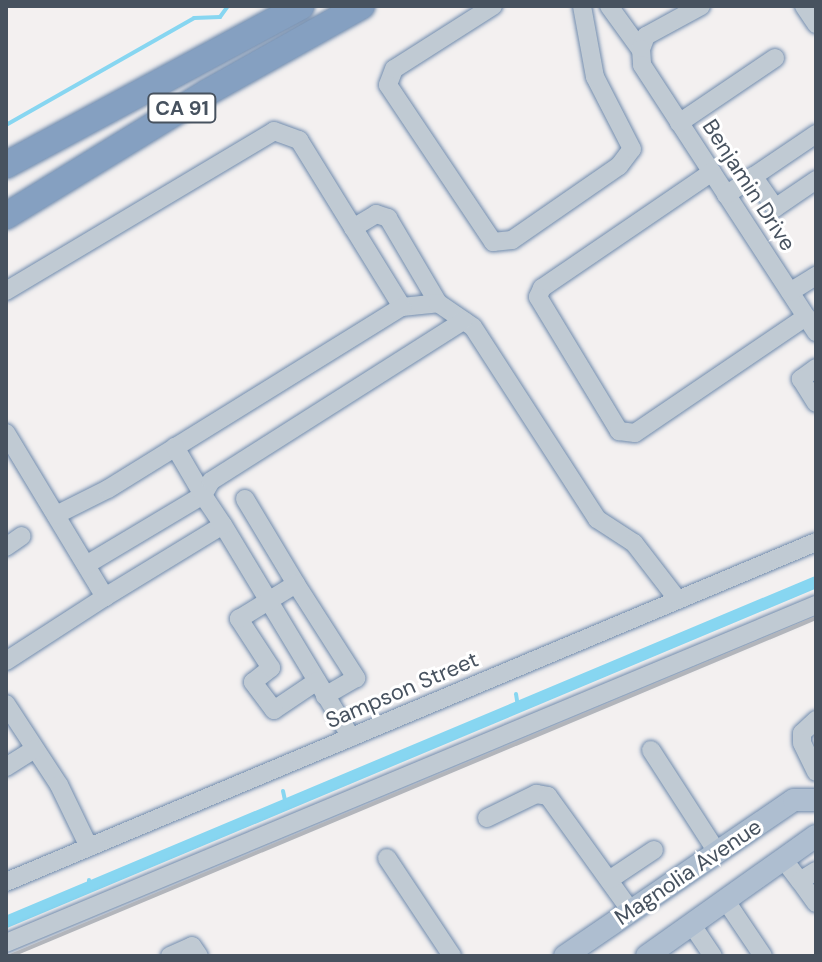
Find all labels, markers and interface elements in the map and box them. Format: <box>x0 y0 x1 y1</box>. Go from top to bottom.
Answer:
road number: CA 91 <box>146 92 218 124</box>
street label: Benjamin Drive <box>697 114 801 256</box>
street label: Sampson Street <box>322 646 482 734</box>
street label: Magnolia Avenue <box>610 813 766 931</box>

